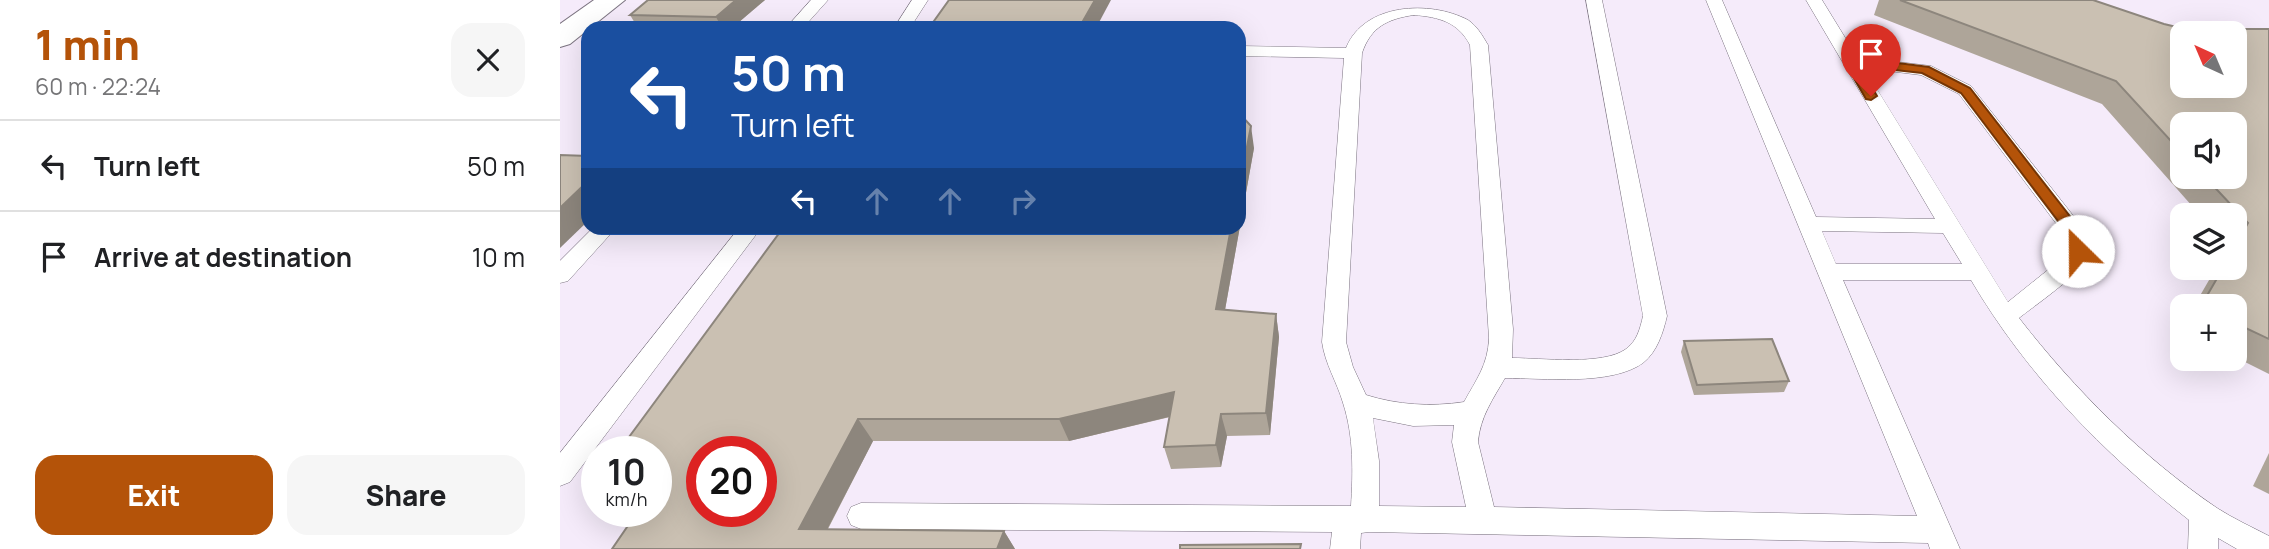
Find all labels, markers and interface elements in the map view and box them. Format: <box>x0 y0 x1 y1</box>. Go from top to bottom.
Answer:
text: 1 min <box>35 15 140 73</box>
north arrow <box>2170 21 2247 98</box>
map controls <box>2170 21 2247 371</box>
button: close <box>451 23 525 97</box>
pin <box>1841 24 1901 96</box>
icon: arrive <box>1852 35 1890 73</box>
text: 50 m <box>731 39 846 106</box>
icon: left <box>616 49 707 140</box>
text: 60 m · 22:24 <box>35 70 161 102</box>
text: Turn left <box>731 103 855 147</box>
button: sound <box>2170 112 2247 189</box>
icon: left <box>35 147 73 185</box>
text: Turn left <box>94 148 201 184</box>
text: 50 m <box>467 148 525 184</box>
icon: left <box>785 182 823 220</box>
icon: ahead <box>858 182 896 220</box>
icon: ahead <box>931 182 969 220</box>
icon: right <box>1004 182 1042 220</box>
button: layers <box>2170 203 2247 280</box>
position arrow <box>2041 214 2115 288</box>
icon: arrive <box>35 238 73 276</box>
text: Arrive at destination <box>94 239 352 275</box>
text: 10 m <box>472 239 525 275</box>
button: + <box>2170 294 2247 371</box>
speed limit sign: 20 <box>686 436 777 527</box>
text: 10 <box>607 448 646 496</box>
button: Exit <box>35 455 273 535</box>
button: Share <box>287 455 525 535</box>
text: km/h <box>606 487 647 511</box>

